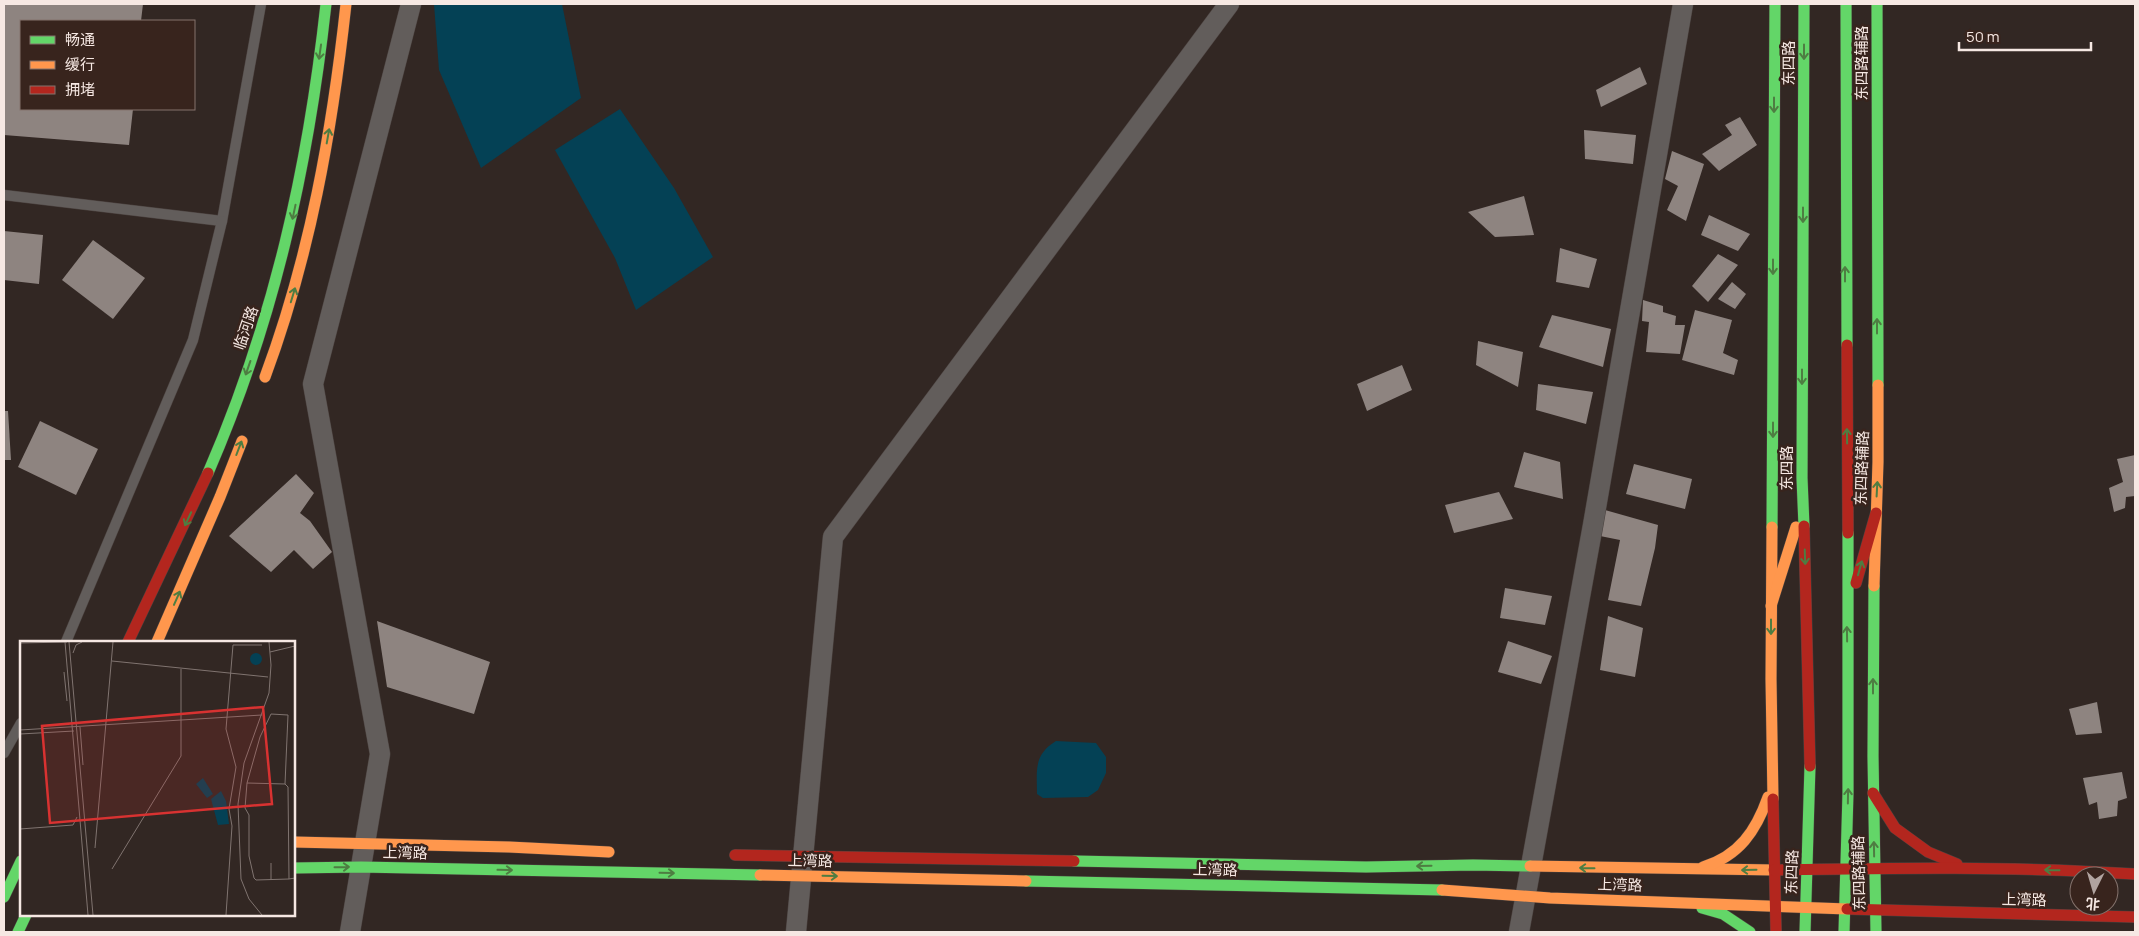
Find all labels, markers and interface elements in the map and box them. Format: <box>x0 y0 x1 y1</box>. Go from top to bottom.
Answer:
legend <box>20 20 195 110</box>
scale bar <box>1959 20 2092 52</box>
street label: 东四路辅路 <box>1851 25 1872 101</box>
text: 50 m <box>1966 26 2000 47</box>
text: 畅通 <box>65 29 95 50</box>
street label: 东四路 <box>1778 40 1799 86</box>
one-way arrow <box>315 44 325 60</box>
one-way arrow <box>1799 44 1809 60</box>
text: 缓行 <box>65 54 95 75</box>
text: 拥堵 <box>65 79 95 100</box>
one-way arrow <box>1769 96 1779 113</box>
one-way arrow <box>323 128 333 144</box>
one-way arrow <box>288 204 298 220</box>
one-way arrow <box>1798 206 1808 223</box>
one-way arrow <box>1768 259 1778 275</box>
one-way arrow <box>1840 266 1850 282</box>
one-way arrow <box>288 287 298 303</box>
street label: 临河路 <box>228 303 263 353</box>
one-way arrow <box>1872 318 1882 334</box>
one-way arrow <box>243 360 252 376</box>
one-way arrow <box>1797 369 1807 385</box>
one-way arrow <box>1768 422 1778 438</box>
one-way arrow <box>1842 428 1852 444</box>
street label: 东四路辅路 <box>1850 430 1873 506</box>
one-way arrow <box>235 441 244 456</box>
street label: 东四路 <box>1776 445 1797 491</box>
one-way arrow <box>1872 481 1881 497</box>
one-way arrow <box>182 511 192 526</box>
one-way arrow <box>1800 549 1809 565</box>
one-way arrow <box>1856 561 1866 577</box>
one-way arrow <box>172 591 182 606</box>
one-way arrow <box>1766 619 1776 635</box>
one-way arrow <box>1843 626 1852 642</box>
inset map <box>20 641 295 916</box>
one-way arrow <box>1868 678 1878 694</box>
one-way arrow <box>1843 788 1852 804</box>
street label: 东四路辅路 <box>1847 835 1870 911</box>
one-way arrow <box>1869 841 1878 857</box>
street label: 上湾路 <box>382 842 428 863</box>
street label: 东四路 <box>1780 849 1803 895</box>
street label: 上湾路 <box>787 850 833 871</box>
street label: 上湾路 <box>1192 859 1238 880</box>
one-way arrow <box>1416 861 1432 871</box>
one-way arrow <box>334 862 350 872</box>
one-way arrow <box>1579 863 1595 872</box>
one-way arrow <box>497 865 513 874</box>
one-way arrow <box>1741 866 1757 875</box>
one-way arrow <box>2044 866 2060 875</box>
north arrow <box>2069 866 2119 916</box>
one-way arrow <box>659 868 675 878</box>
one-way arrow <box>822 872 838 881</box>
street label: 上湾路 <box>1597 873 1643 896</box>
street label: 上湾路 <box>2001 889 2047 910</box>
text: 北 <box>2085 894 2101 915</box>

